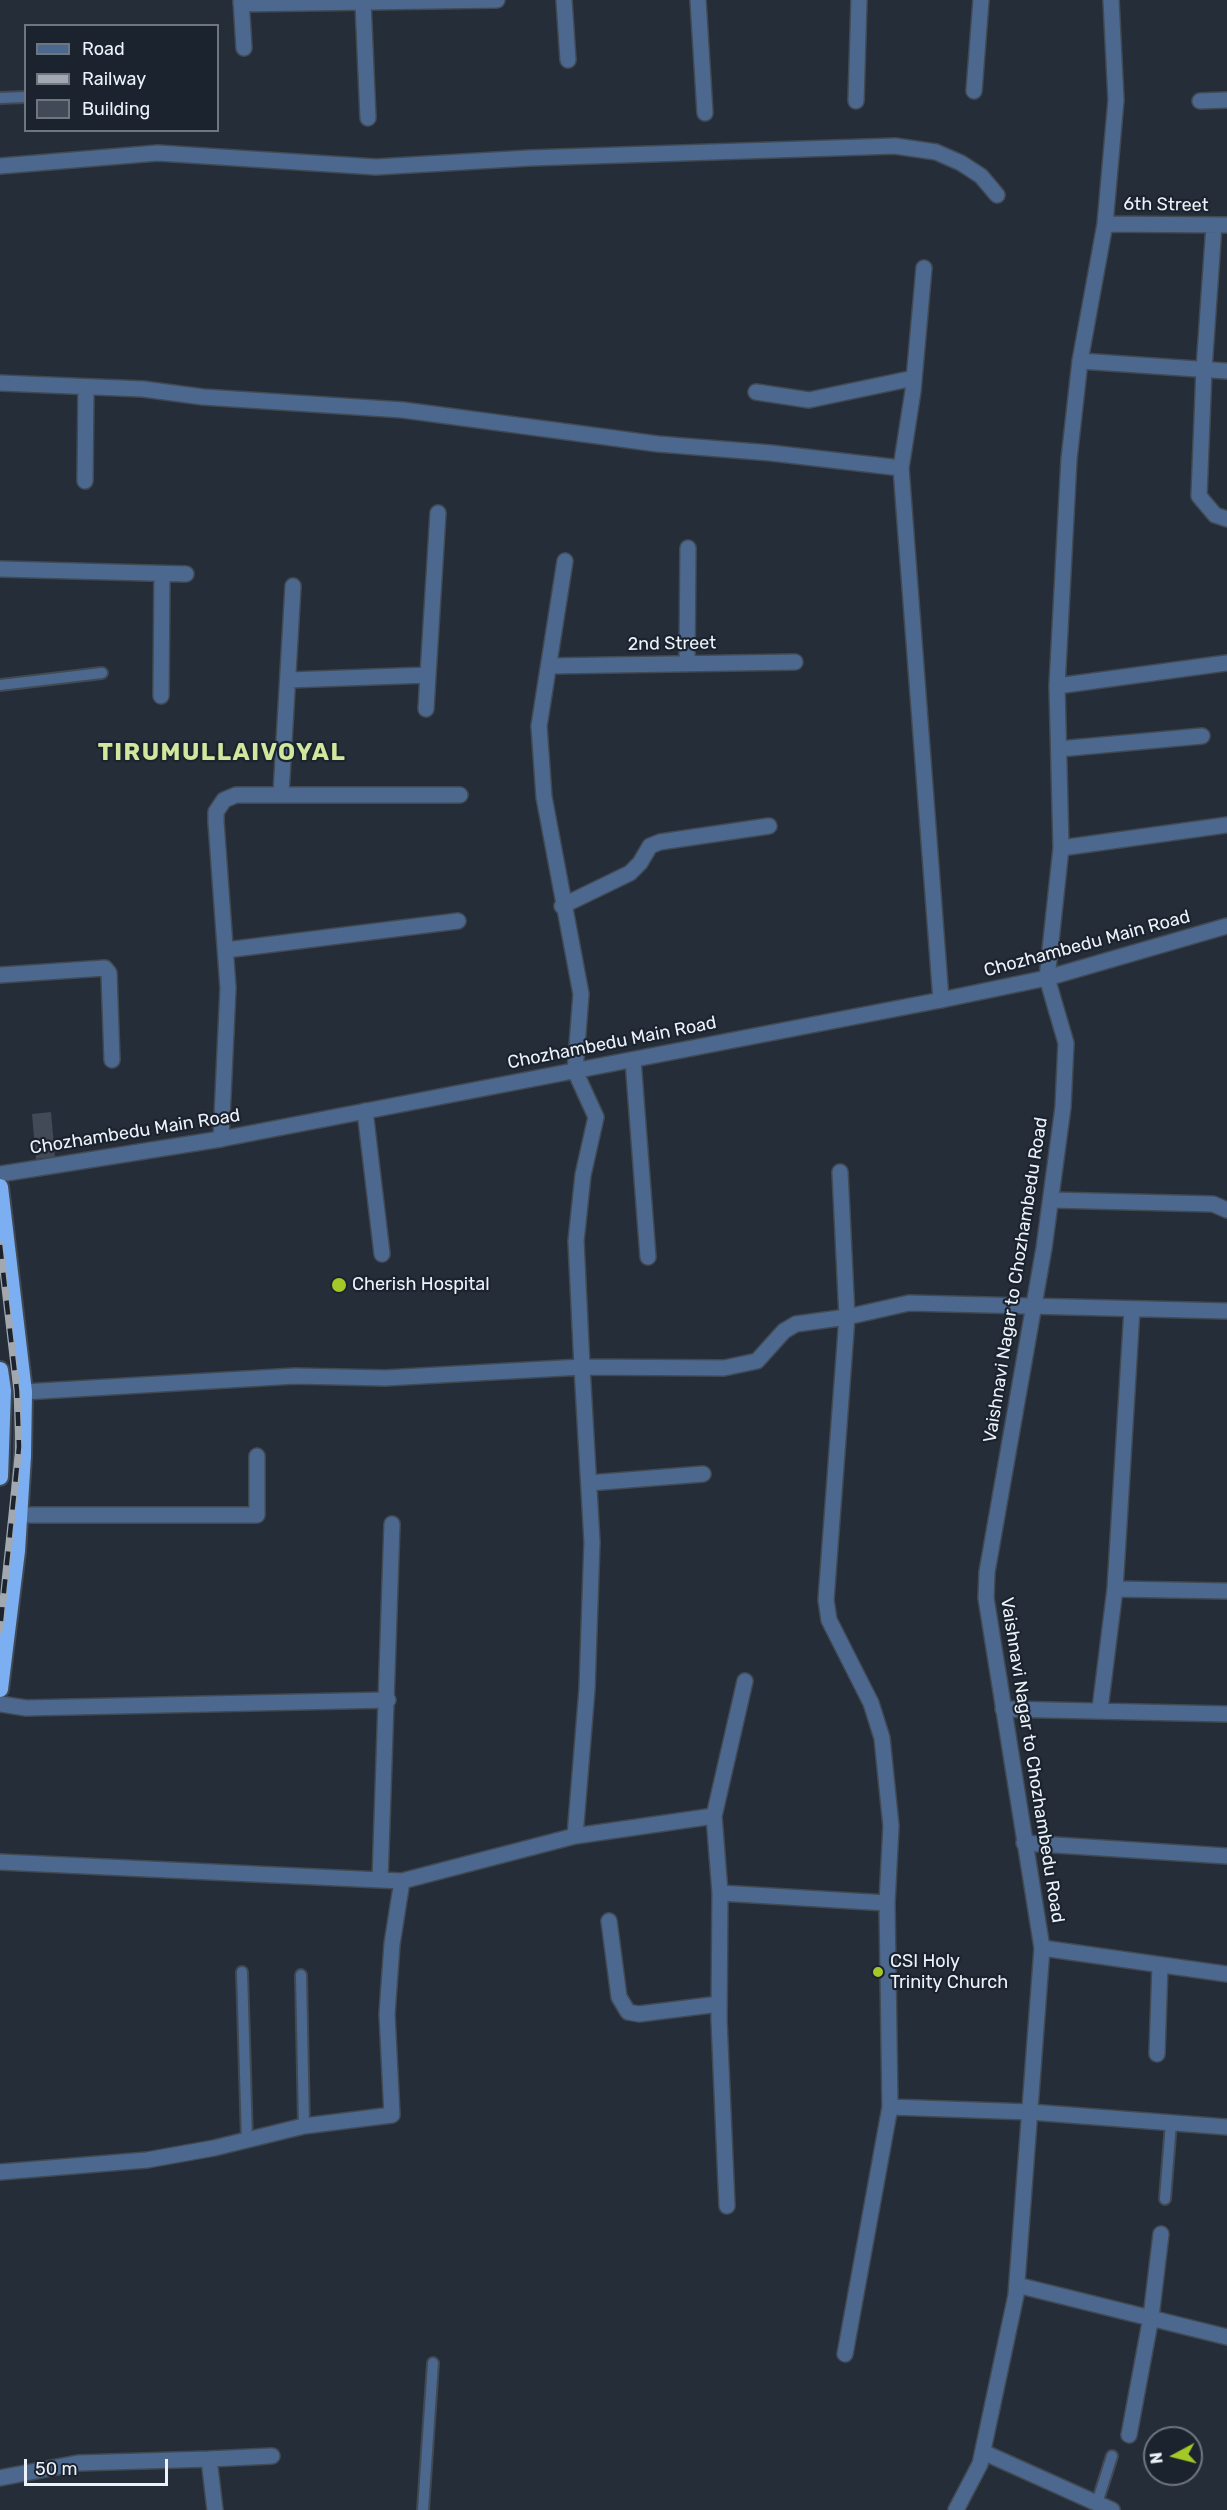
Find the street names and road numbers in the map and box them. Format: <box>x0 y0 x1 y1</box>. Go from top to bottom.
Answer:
street label: 6th Street <box>1123 193 1209 217</box>
street label: 2nd Street <box>628 632 716 656</box>
street label: Chozhambedu Main Road <box>982 906 1192 982</box>
street label: Chozhambedu Main Road <box>506 1012 718 1074</box>
street label: Chozhambedu Main Road <box>28 1105 242 1159</box>
street label: Vaishnavi Nagar to Chozhambedu Road <box>980 1116 1052 1444</box>
street label: Vaishnavi Nagar to Chozhambedu Road <box>996 1596 1068 1924</box>

